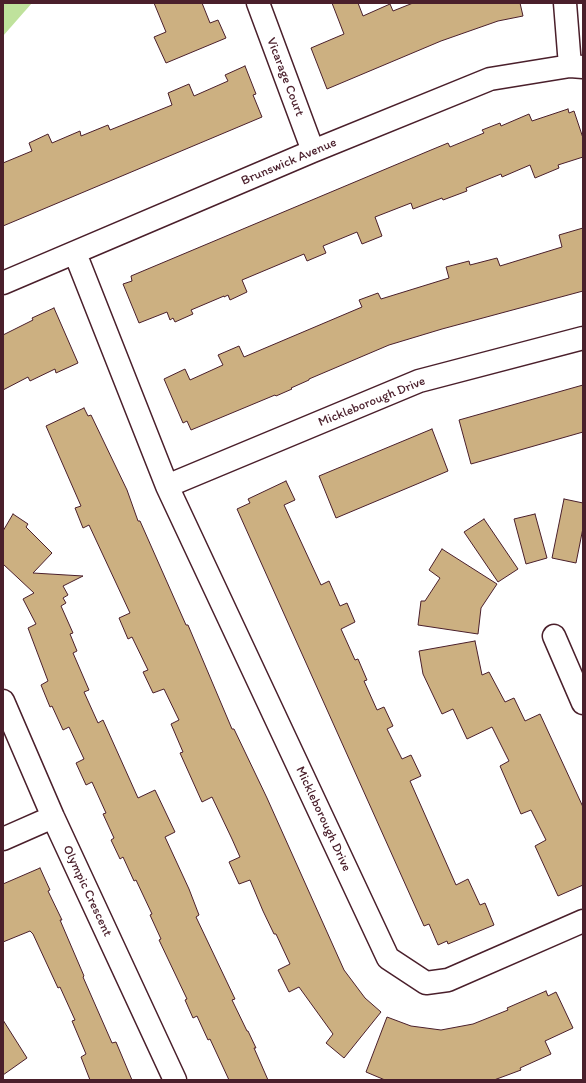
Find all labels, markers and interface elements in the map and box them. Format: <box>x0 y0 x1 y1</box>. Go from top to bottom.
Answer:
street label: Vicarage Court <box>263 35 307 119</box>
street label: Brunswick Avenue <box>239 135 339 189</box>
street label: Mickleborough Drive <box>316 373 428 431</box>
street label: Mickleborough Drive <box>292 764 354 874</box>
street label: Olympic Crescent <box>59 843 115 939</box>

